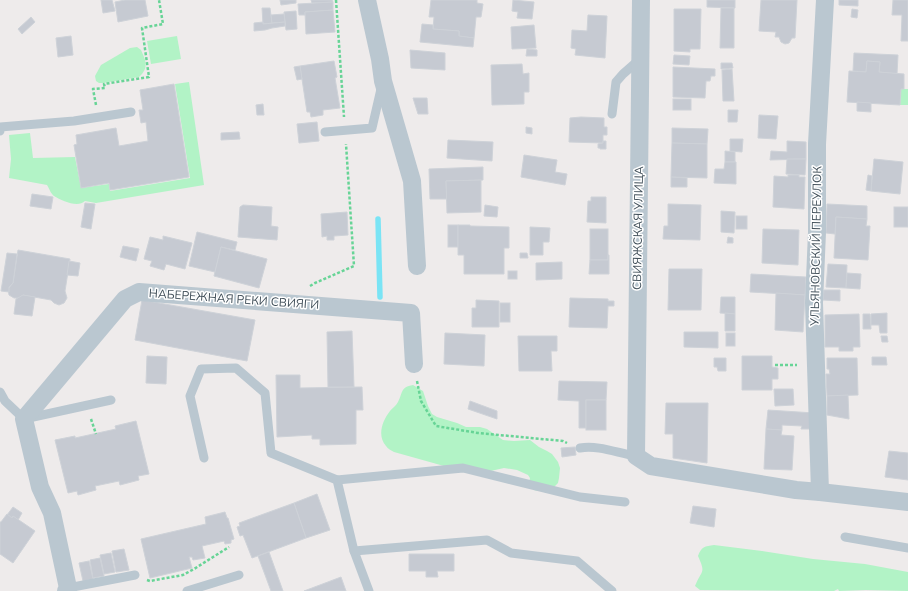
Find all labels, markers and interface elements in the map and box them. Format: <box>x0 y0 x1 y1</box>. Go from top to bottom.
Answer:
street label: СВИЯЖСКАЯ УЛИЦА <box>629 166 647 290</box>
street label: УЛЬЯНОВСКИЙ ПЕРЕУЛОК <box>807 166 825 327</box>
street label: НАБЕРЕЖНАЯ РЕКИ СВИЯГИ <box>148 285 320 313</box>

